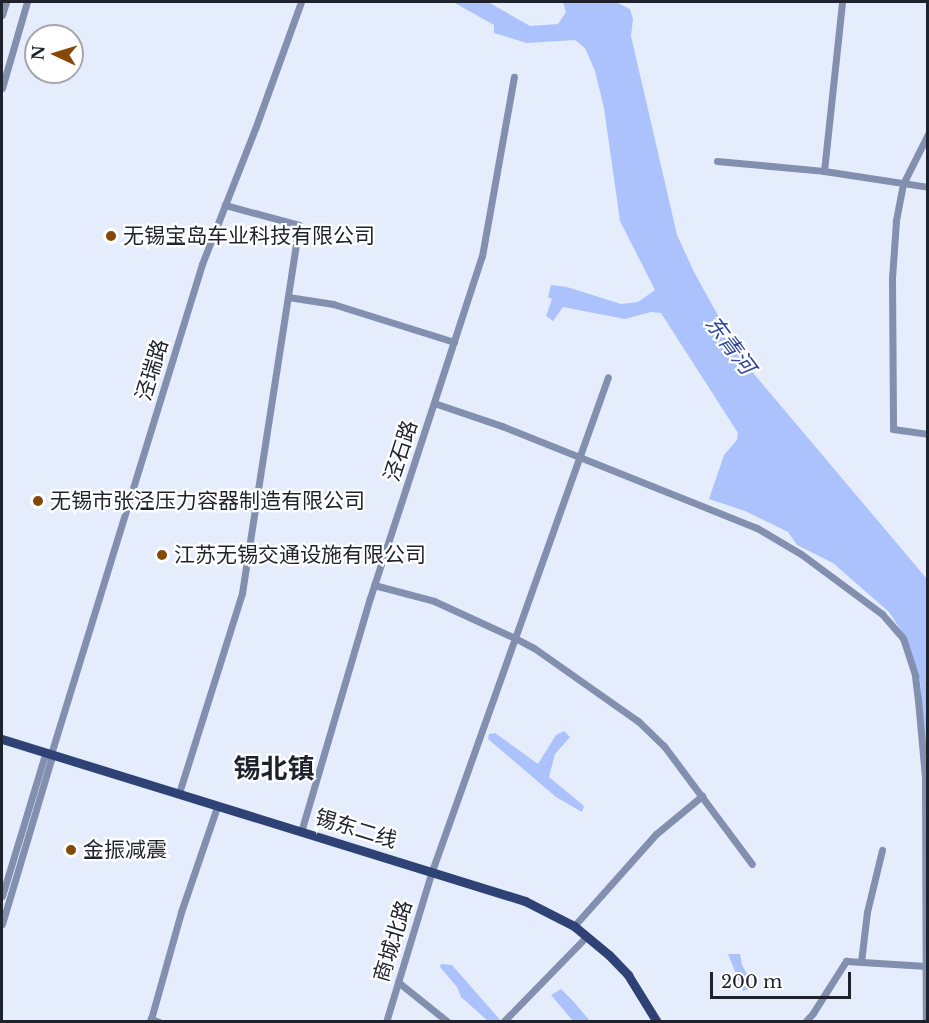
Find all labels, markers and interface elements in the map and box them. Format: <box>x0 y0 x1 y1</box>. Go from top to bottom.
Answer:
north arrow <box>24 24 84 84</box>
text: N <box>28 45 49 61</box>
place label: 无锡宝岛车业科技有限公司 <box>123 223 375 249</box>
marker: 无锡宝岛车业科技有限公司 <box>104 229 118 243</box>
water label: 东青河 <box>700 311 760 379</box>
street label: 泾瑞路 <box>131 336 173 404</box>
street label: 泾石路 <box>379 417 423 485</box>
place label: 无锡市张泾压力容器制造有限公司 <box>50 488 365 514</box>
marker: 无锡市张泾压力容器制造有限公司 <box>31 494 45 508</box>
place label: 江苏无锡交通设施有限公司 <box>174 542 426 568</box>
marker: 江苏无锡交通设施有限公司 <box>155 548 169 562</box>
district label: 锡北镇 <box>234 753 314 785</box>
street label: 锡东二线 <box>312 805 400 853</box>
place label: 金振减震 <box>83 837 167 863</box>
marker: 金振减震 <box>64 843 78 857</box>
street label: 商城北路 <box>369 897 417 985</box>
scale bar <box>713 960 854 998</box>
text: 200 m <box>721 971 782 993</box>

